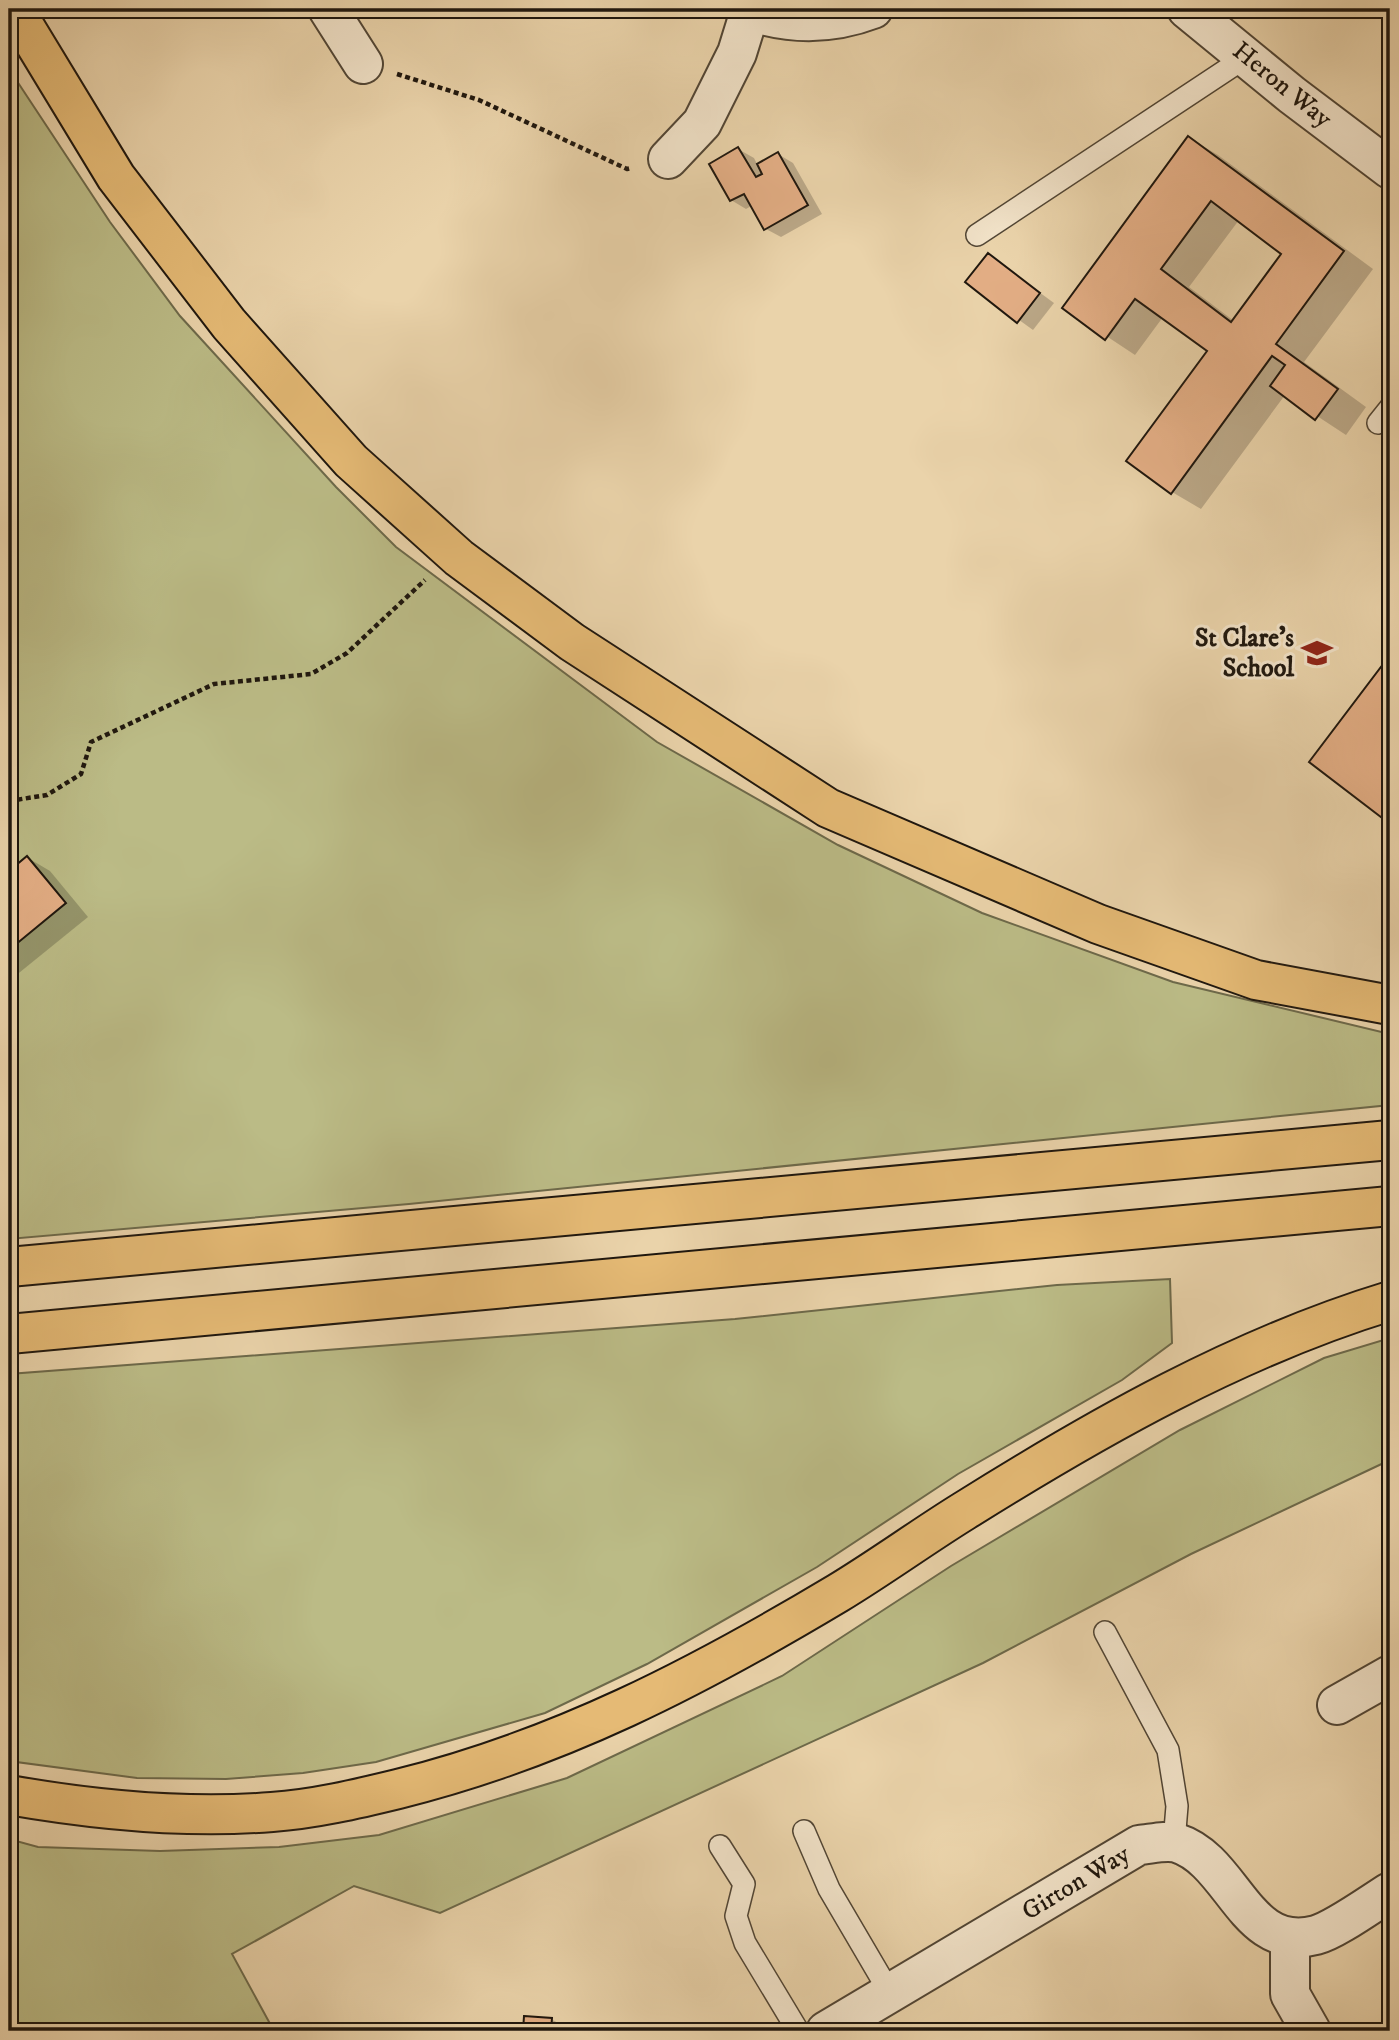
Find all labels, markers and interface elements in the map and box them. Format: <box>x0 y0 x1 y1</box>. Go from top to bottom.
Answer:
street label: Heron Way <box>1225 35 1339 136</box>
place label: St Clare's School <box>1195 622 1295 685</box>
school or university icon: St Clare's School <box>1300 636 1334 670</box>
street label: Girton Way <box>1016 1838 1137 1928</box>

